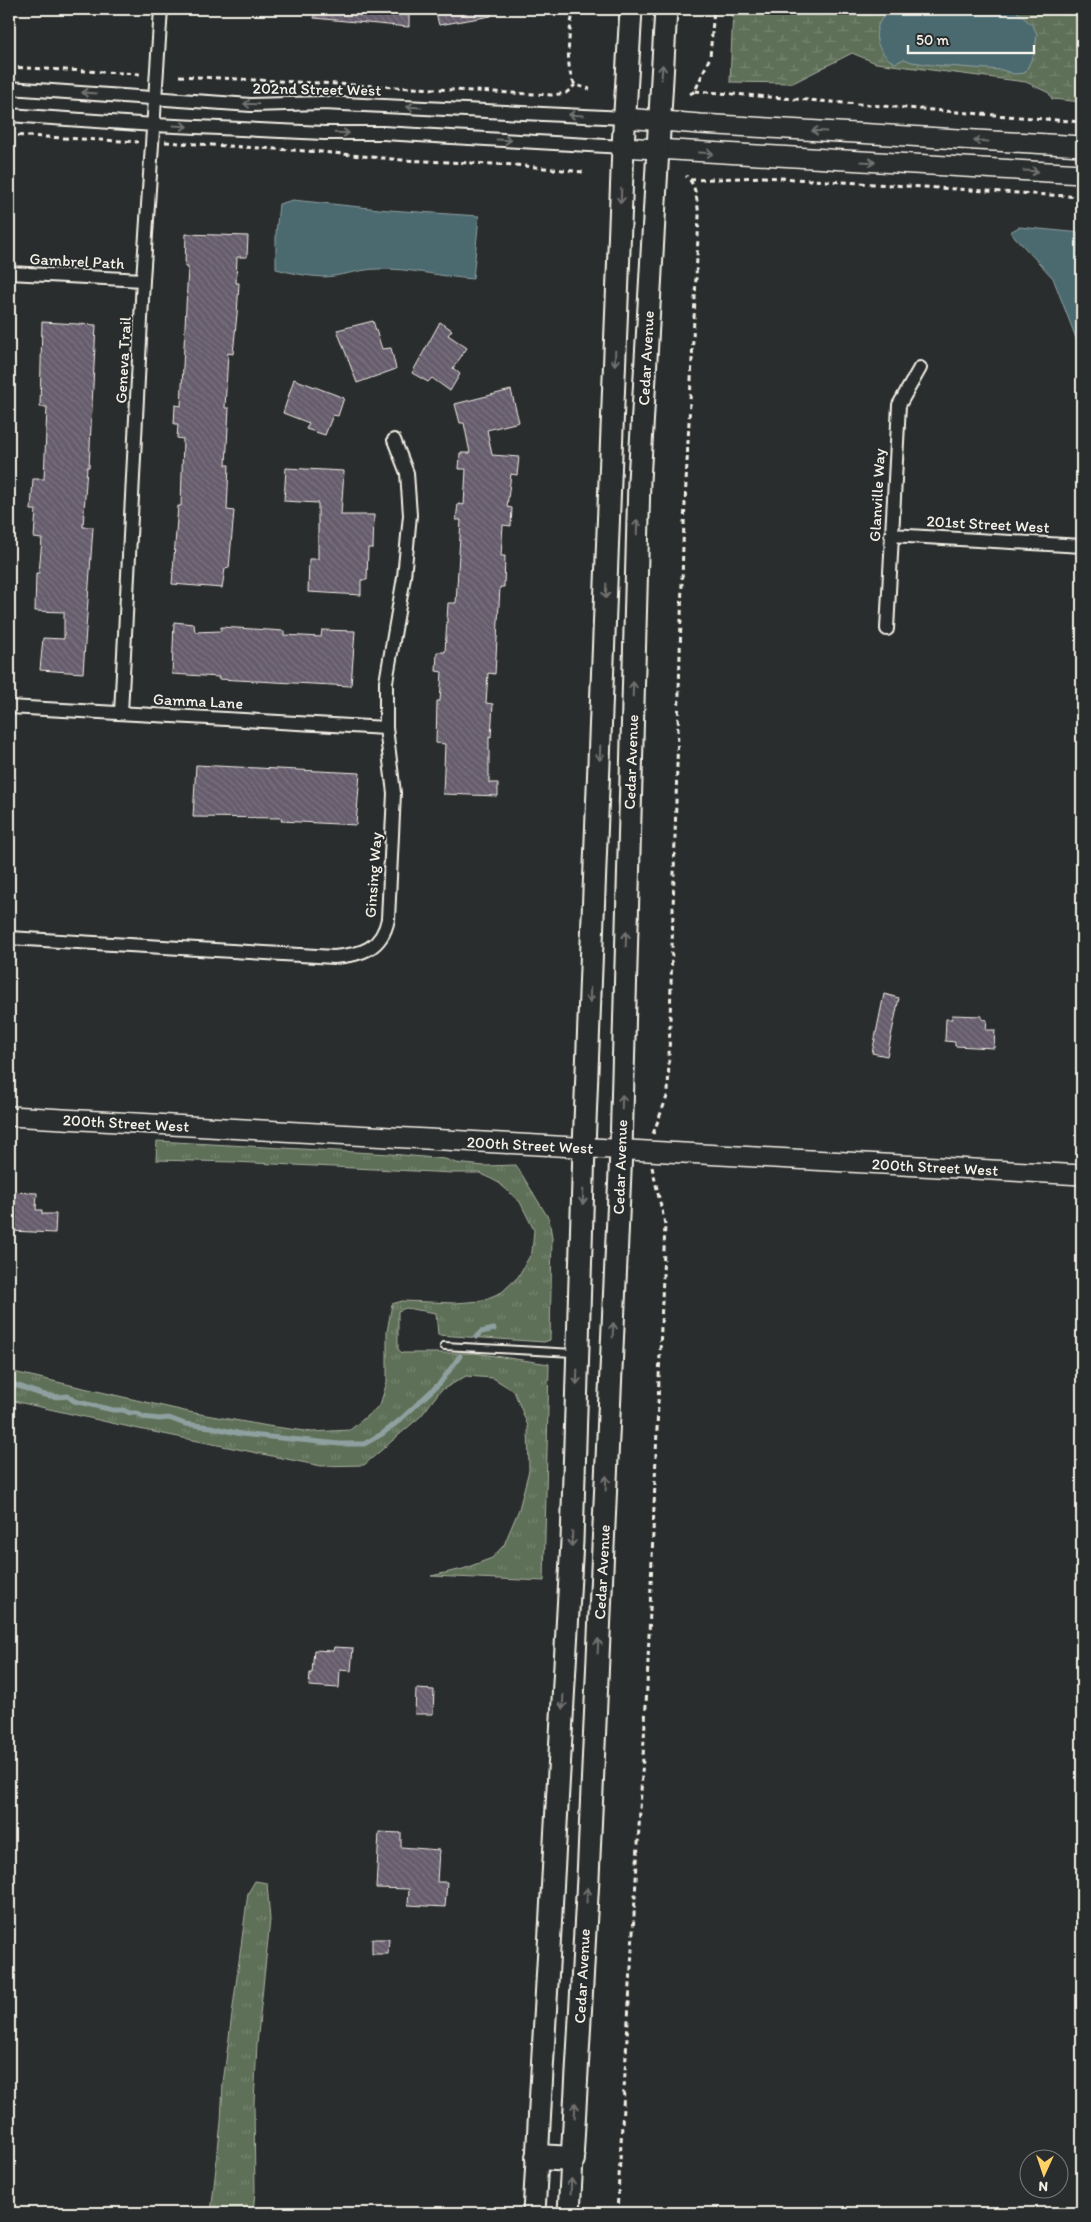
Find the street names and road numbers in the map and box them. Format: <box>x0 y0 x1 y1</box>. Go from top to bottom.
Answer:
street label: 202nd Street West <box>253 78 381 100</box>
street label: Gambrel Path <box>29 249 126 273</box>
street label: Cedar Avenue <box>634 310 658 406</box>
street label: Geneva Trail <box>111 316 135 404</box>
street label: Glanville Way <box>865 447 889 542</box>
street label: 201st Street West <box>926 511 1050 537</box>
street label: Gamma Lane <box>152 689 244 713</box>
street label: Cedar Avenue <box>620 714 642 810</box>
street label: Ginsing Way <box>361 831 386 918</box>
street label: 200th Street West <box>62 1110 190 1136</box>
street label: Cedar Avenue <box>609 1119 631 1215</box>
street label: 200th Street West <box>466 1132 594 1158</box>
street label: 200th Street West <box>871 1154 999 1180</box>
street label: Cedar Avenue <box>590 1524 614 1620</box>
street label: Cedar Avenue <box>570 1928 594 2024</box>

